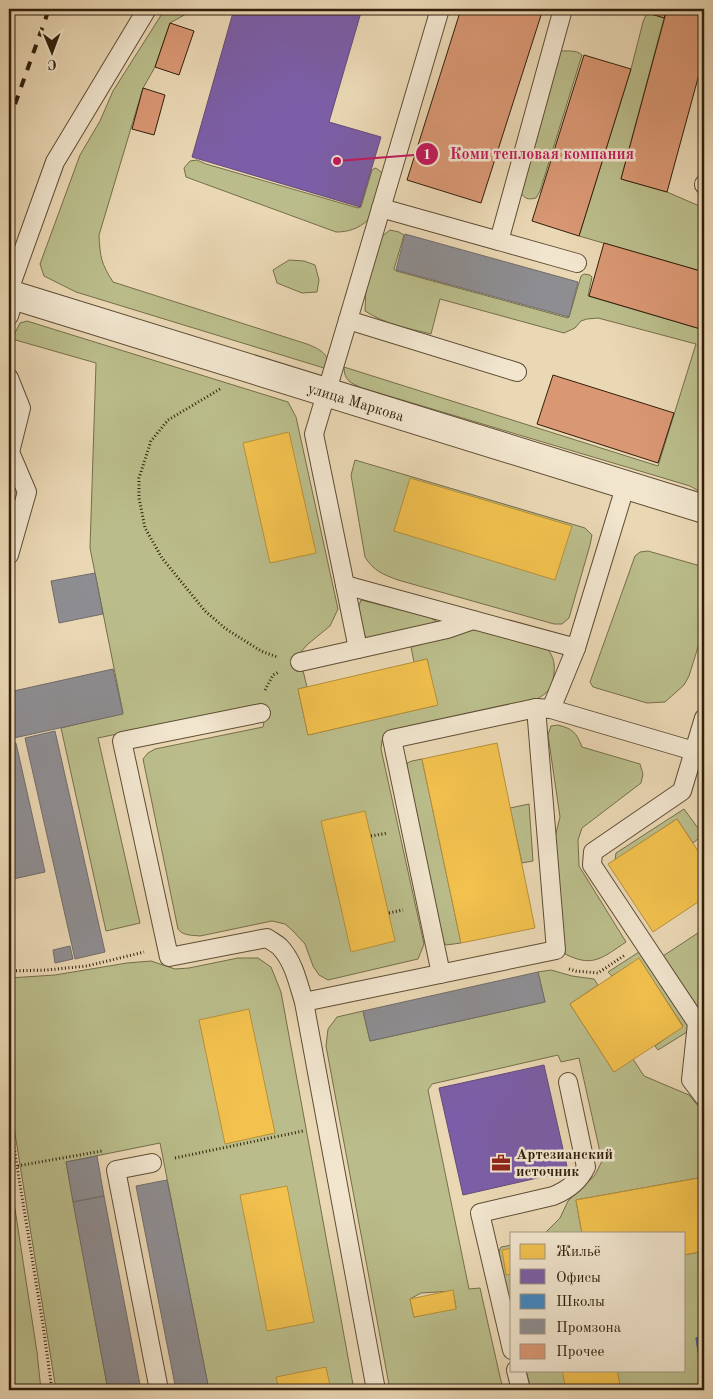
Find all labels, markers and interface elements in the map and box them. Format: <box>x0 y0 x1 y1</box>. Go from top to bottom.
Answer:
north arrow <box>28 28 78 78</box>
text: С <box>47 57 57 71</box>
callout: Коми тепловая компания <box>414 138 644 169</box>
text: Коми тепловая компания <box>450 147 634 163</box>
text: 1 <box>423 148 431 163</box>
street label: улица Маркова <box>306 382 406 425</box>
place label: Артезианский источник <box>516 1148 613 1180</box>
office icon: Артезианский источник <box>490 1152 512 1174</box>
legend <box>510 1232 686 1372</box>
text: Жильё <box>556 1245 601 1260</box>
text: Офисы <box>556 1271 601 1286</box>
text: Школы <box>556 1295 605 1310</box>
text: Промзона <box>556 1321 622 1336</box>
text: Прочее <box>556 1345 604 1360</box>

